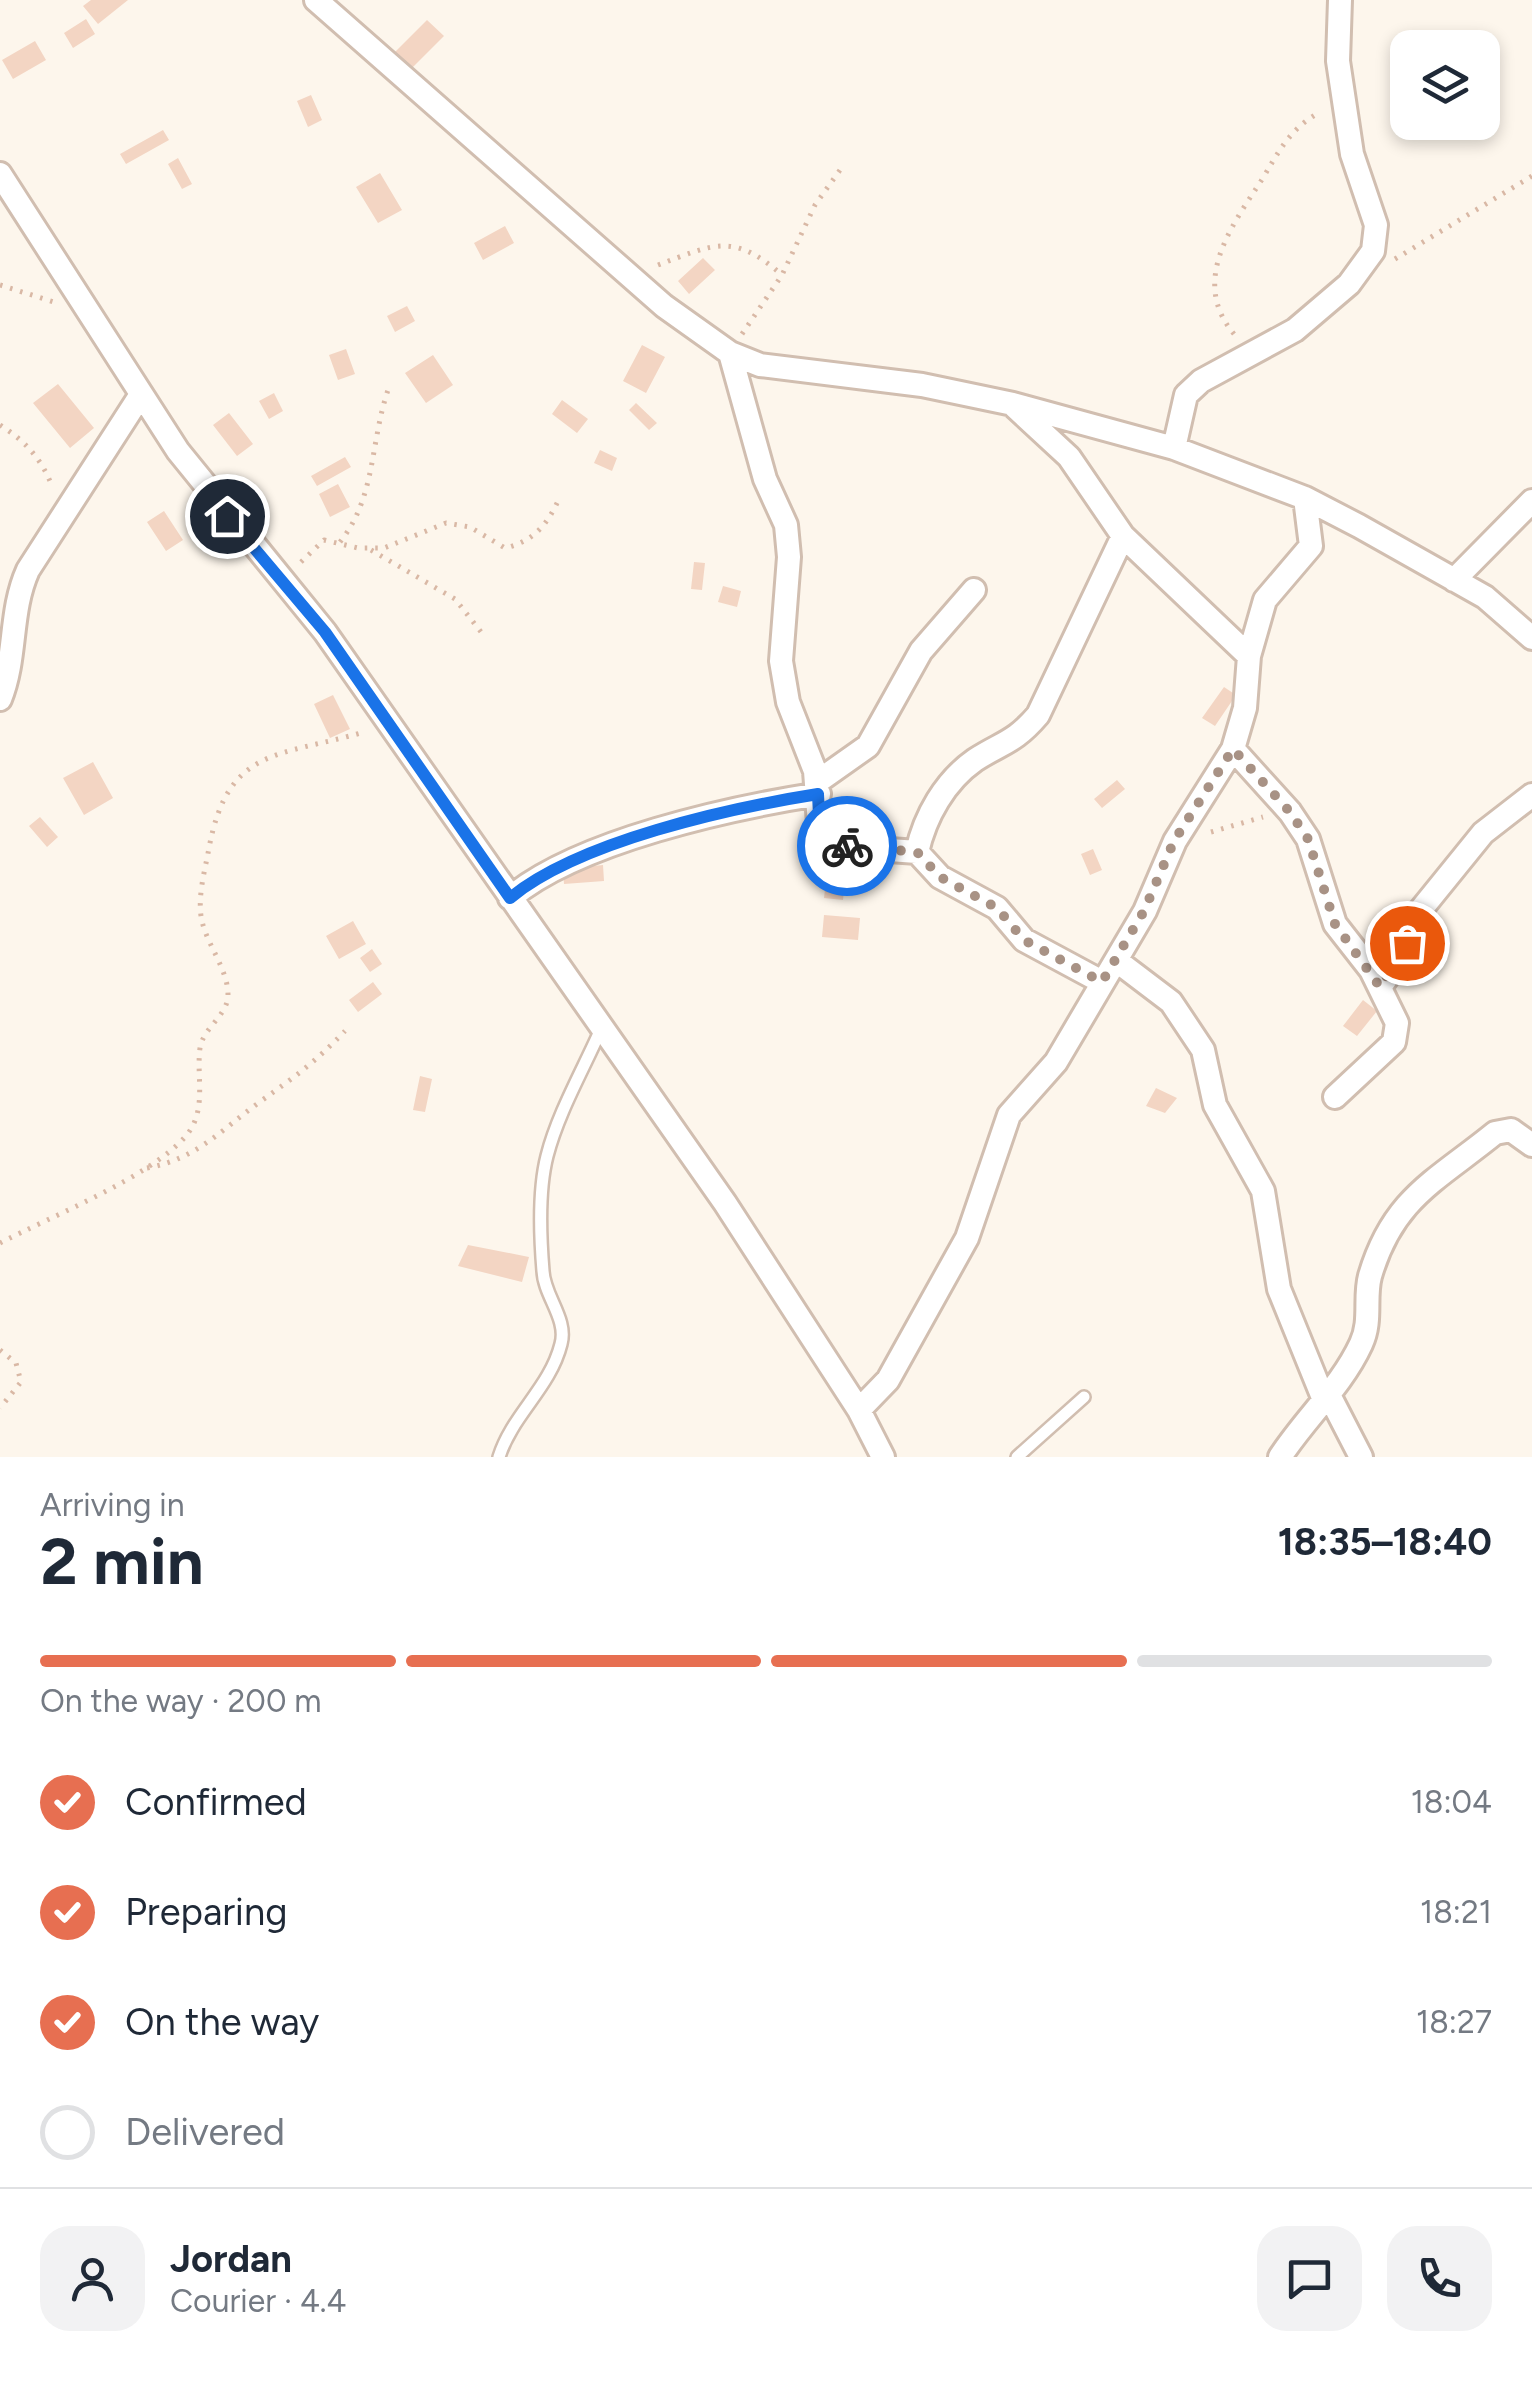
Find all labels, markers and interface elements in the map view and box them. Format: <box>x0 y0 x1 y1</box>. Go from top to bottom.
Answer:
map controls <box>1390 30 1500 140</box>
button: layers <box>1390 30 1500 140</box>
pin <box>185 474 270 559</box>
icon: home <box>200 489 255 544</box>
courier <box>797 796 897 896</box>
icon: bike <box>820 819 875 874</box>
pin <box>1365 901 1450 986</box>
icon: bag <box>1380 916 1435 971</box>
text: Arriving in <box>40 1486 185 1524</box>
text: 18:35–18:40 <box>1278 1519 1492 1565</box>
text: 2 min <box>40 1522 204 1600</box>
text: On the way · 200 m <box>40 1682 322 1720</box>
icon: check <box>40 1775 95 1830</box>
text: Confirmed <box>125 1779 307 1825</box>
text: 18:04 <box>1411 1783 1492 1821</box>
icon: check <box>40 1885 95 1940</box>
text: Preparing <box>125 1889 287 1935</box>
text: 18:21 <box>1420 1893 1492 1931</box>
icon: check <box>40 1995 95 2050</box>
text: On the way <box>125 1999 319 2045</box>
text: 18:27 <box>1416 2003 1492 2041</box>
text: Delivered <box>125 2109 285 2155</box>
button: person <box>40 2226 145 2331</box>
button: chat <box>1257 2226 1362 2331</box>
button: phone <box>1387 2226 1492 2331</box>
text: Jordan <box>170 2236 292 2282</box>
text: Courier · 4.4 <box>170 2282 346 2320</box>

